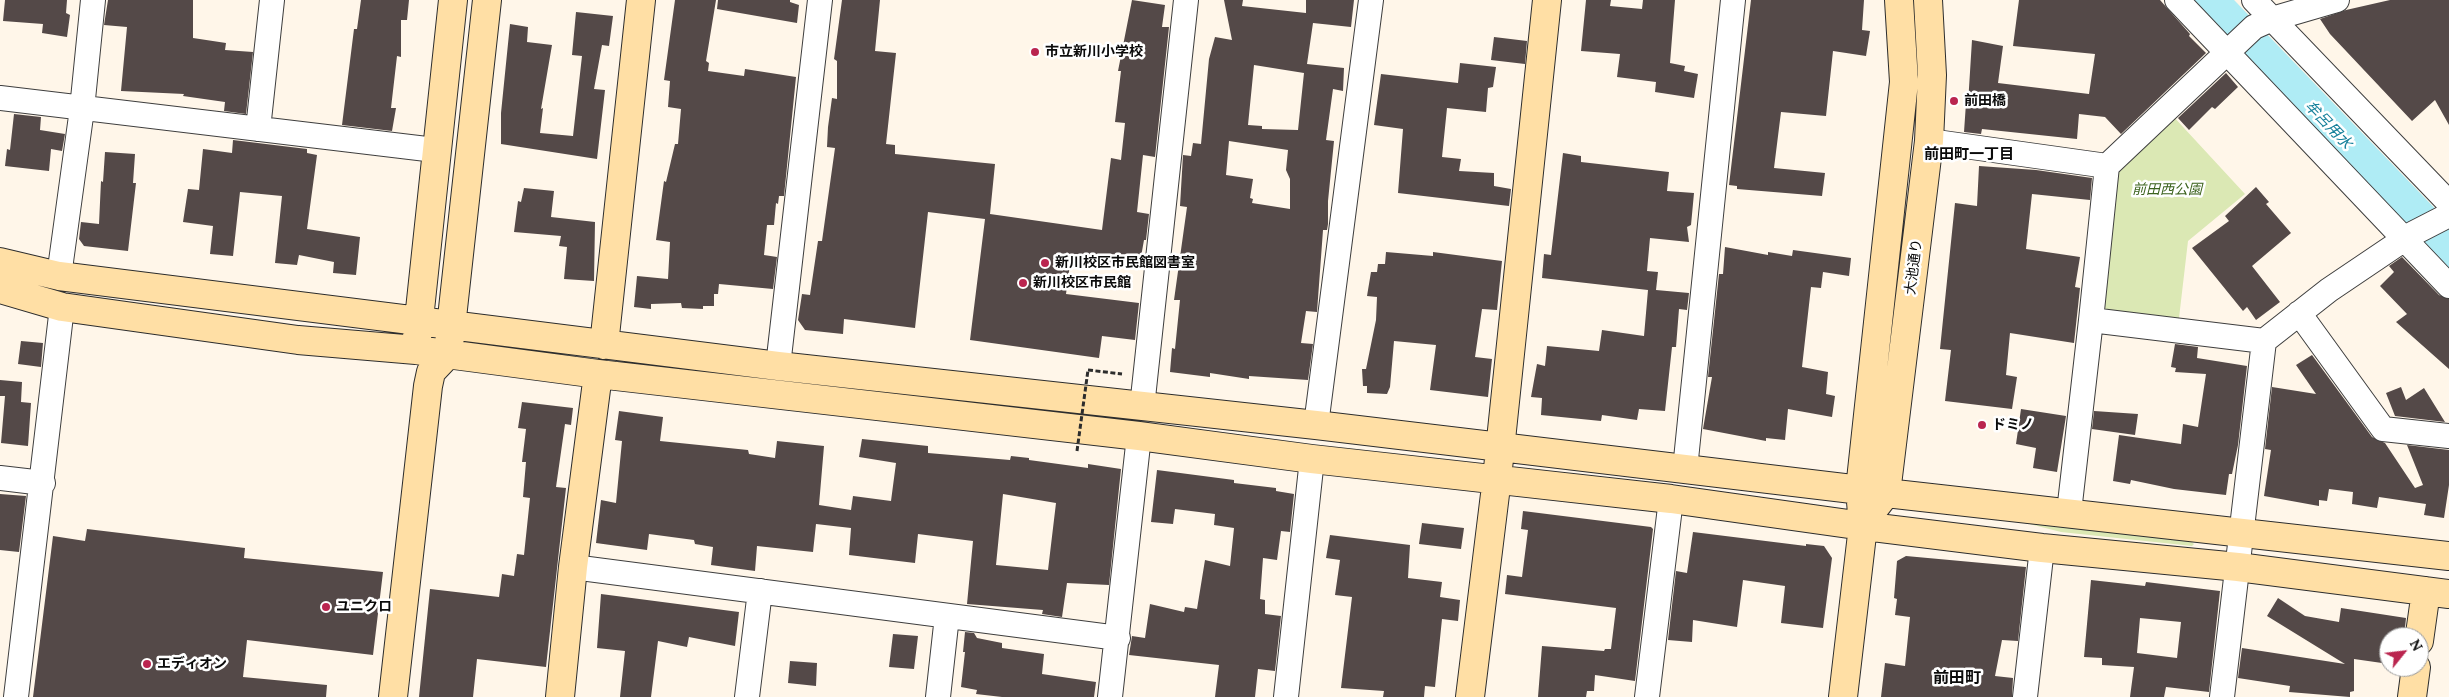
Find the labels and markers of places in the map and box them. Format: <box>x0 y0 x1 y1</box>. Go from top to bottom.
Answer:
place label: 市立新川小学校 <box>1045 44 1143 60</box>
marker: 市立新川小学校 <box>1029 46 1041 58</box>
place label: 前田橋 <box>1964 93 2006 109</box>
marker: 前田橋 <box>1948 95 1960 107</box>
place label: 新川校区市民館図書室 <box>1055 255 1195 271</box>
marker: 新川校区市民館図書室 <box>1039 257 1051 269</box>
place label: 新川校区市民館 <box>1033 275 1131 291</box>
marker: 新川校区市民館 <box>1017 277 1029 289</box>
place label: ドミノ <box>1992 417 2034 433</box>
marker: ドミノ <box>1976 419 1988 431</box>
place label: ユニクロ <box>336 599 392 615</box>
marker: ユニクロ <box>320 601 332 613</box>
place label: エディオン <box>157 656 227 672</box>
marker: エディオン <box>141 658 153 670</box>

